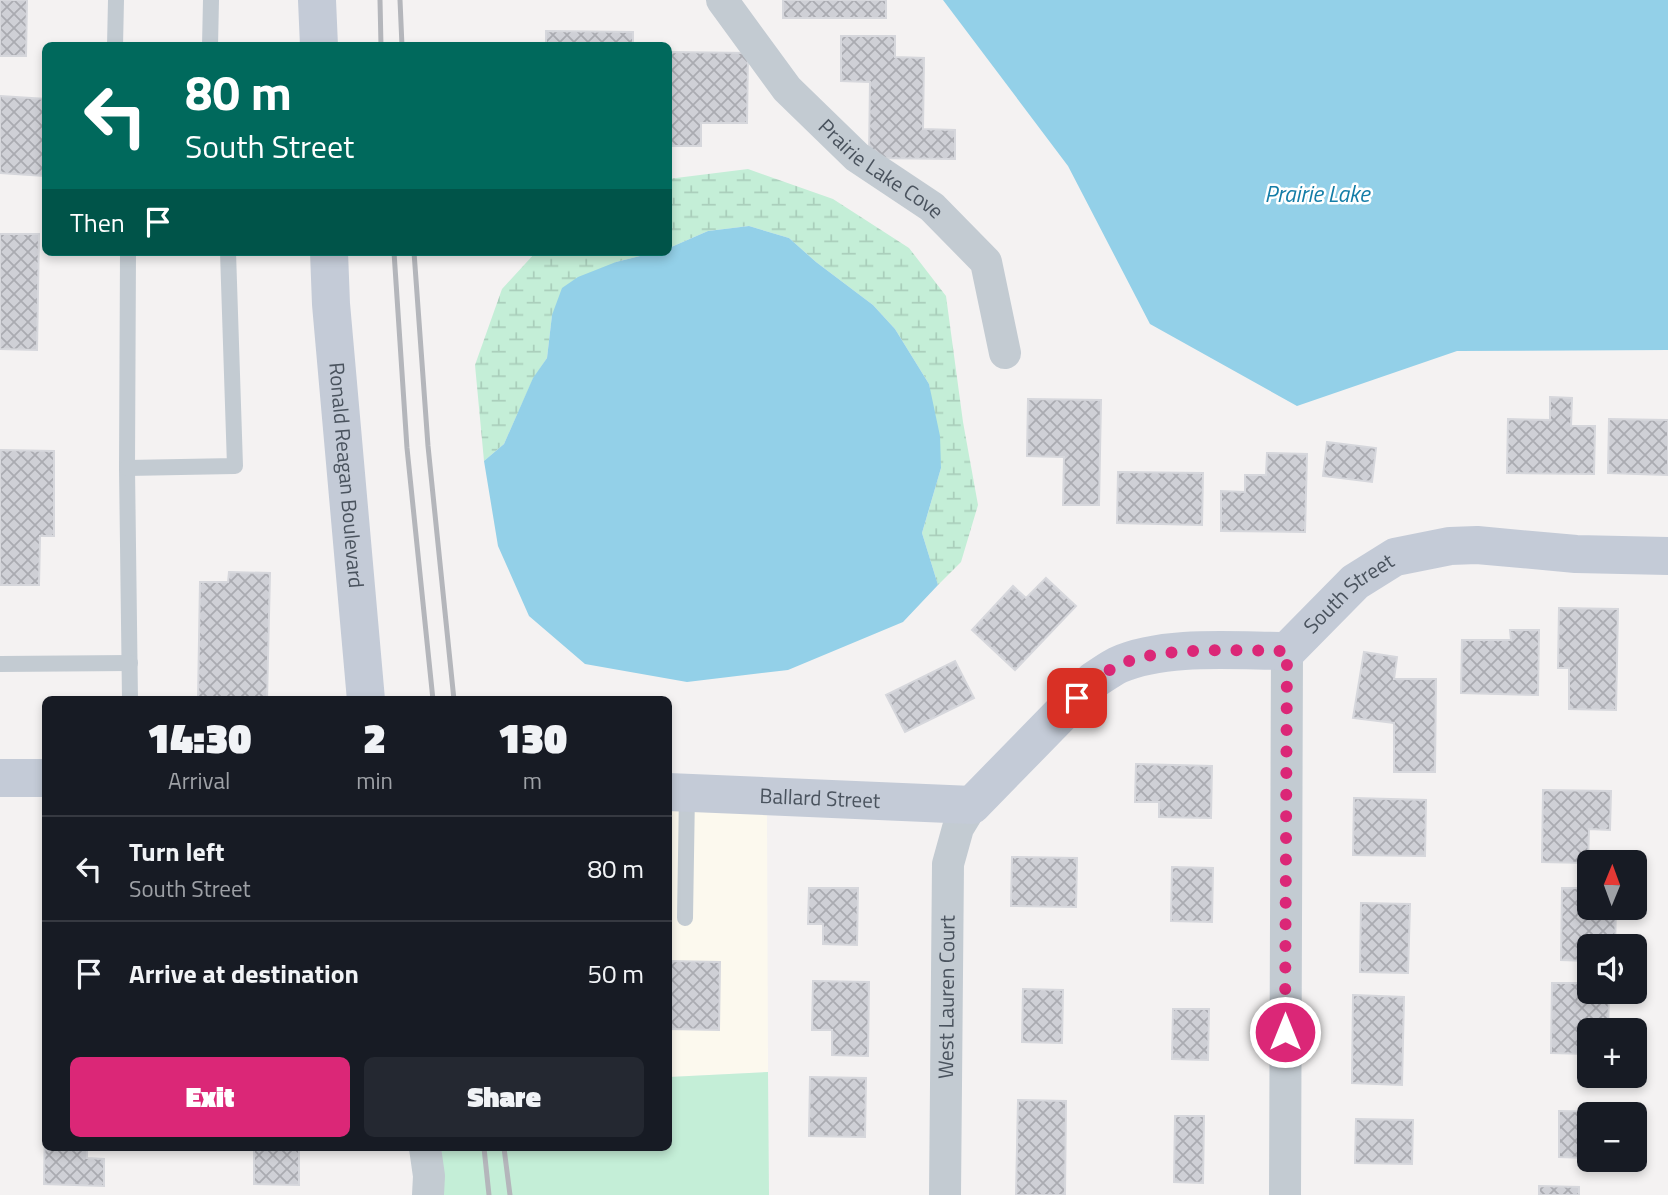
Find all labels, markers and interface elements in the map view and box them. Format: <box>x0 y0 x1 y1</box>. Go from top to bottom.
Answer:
text: 80 m <box>185 54 292 129</box>
icon: left <box>70 70 161 161</box>
street label: Prairie Lake Cove <box>811 111 952 226</box>
text: South Street <box>185 122 354 170</box>
water label: Prairie Lake <box>1264 176 1371 211</box>
text: Then <box>70 203 125 242</box>
icon: arrive <box>139 203 177 241</box>
street label: Ronald Reagan Boulevard <box>321 361 373 589</box>
street label: South Street <box>1296 544 1400 641</box>
pin <box>1047 668 1107 728</box>
icon: arrive <box>1058 679 1096 717</box>
text: 14:30 <box>147 705 251 769</box>
text: 2 <box>363 705 386 769</box>
text: 130 <box>498 705 567 769</box>
text: Arrival <box>168 763 230 798</box>
text: min <box>356 763 393 798</box>
text: m <box>523 763 542 798</box>
street label: Ballard Street <box>759 779 881 816</box>
text: Turn left <box>129 832 224 871</box>
text: 80 m <box>587 849 644 888</box>
icon: left <box>70 850 108 888</box>
north arrow <box>1577 850 1647 920</box>
map controls <box>1577 850 1647 1172</box>
text: South Street <box>129 871 251 906</box>
street label: West Lauren Court <box>929 914 963 1079</box>
button: sound <box>1577 934 1647 1004</box>
text: Arrive at destination <box>129 954 359 993</box>
text: 50 m <box>587 954 644 993</box>
icon: arrive <box>70 955 108 993</box>
position arrow <box>1248 995 1322 1069</box>
button: + <box>1577 1018 1647 1088</box>
button: Exit <box>70 1057 350 1137</box>
button: Share <box>364 1057 644 1137</box>
button: − <box>1577 1102 1647 1172</box>

